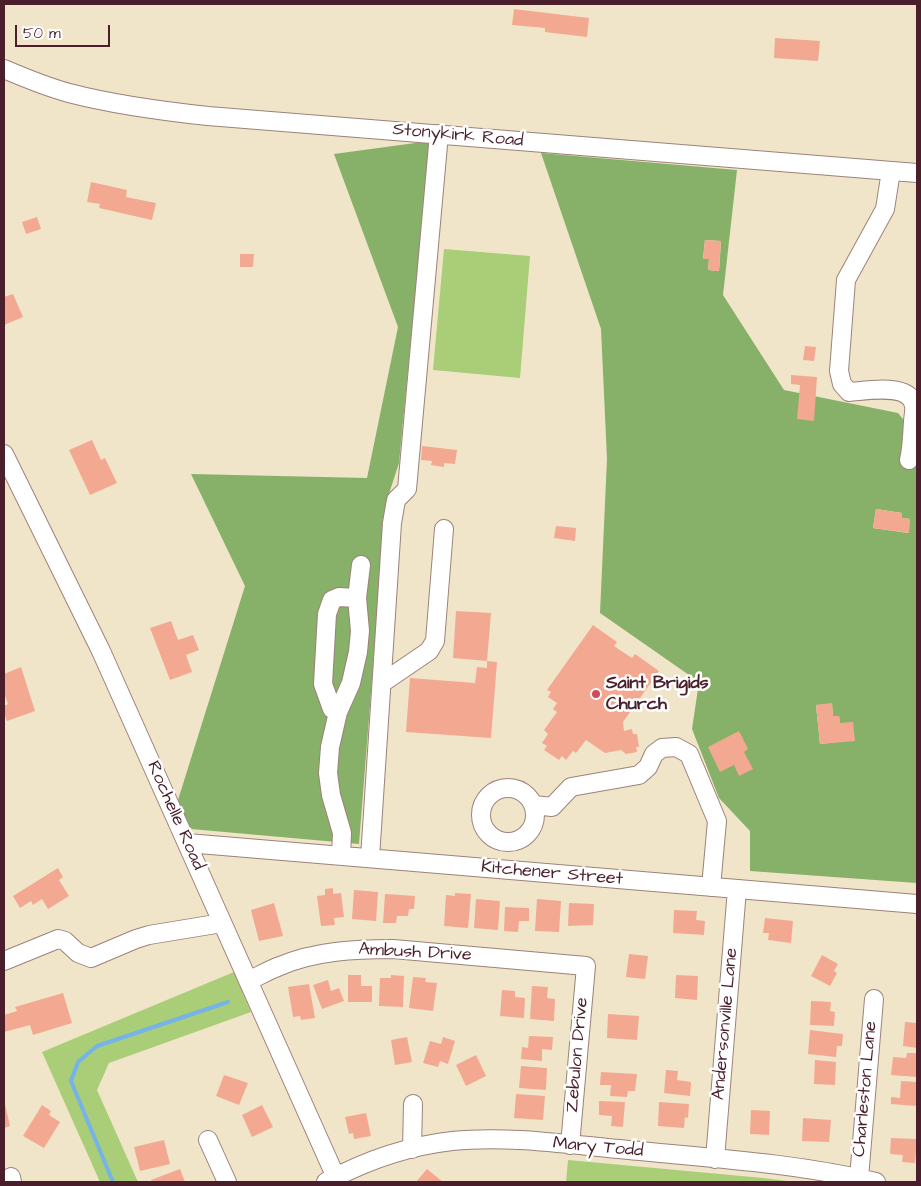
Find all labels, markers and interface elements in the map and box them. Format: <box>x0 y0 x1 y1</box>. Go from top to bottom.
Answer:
scale bar <box>18 15 112 47</box>
text: 50 m <box>23 23 61 44</box>
street label: Stonykirk Road <box>392 120 524 152</box>
place label: Saint Brigids Church <box>606 673 709 716</box>
marker: Saint Brigids Church <box>590 688 602 700</box>
street label: Rochelle Road <box>141 758 209 874</box>
street label: Kitchener Street <box>480 857 624 891</box>
street label: Ambush Drive <box>358 939 472 967</box>
street label: Andersonville Lane <box>709 947 743 1101</box>
street label: Zebulon Drive <box>562 996 594 1114</box>
street label: Charleston Lane <box>849 1020 883 1158</box>
street label: Mary Todd <box>552 1133 644 1163</box>

